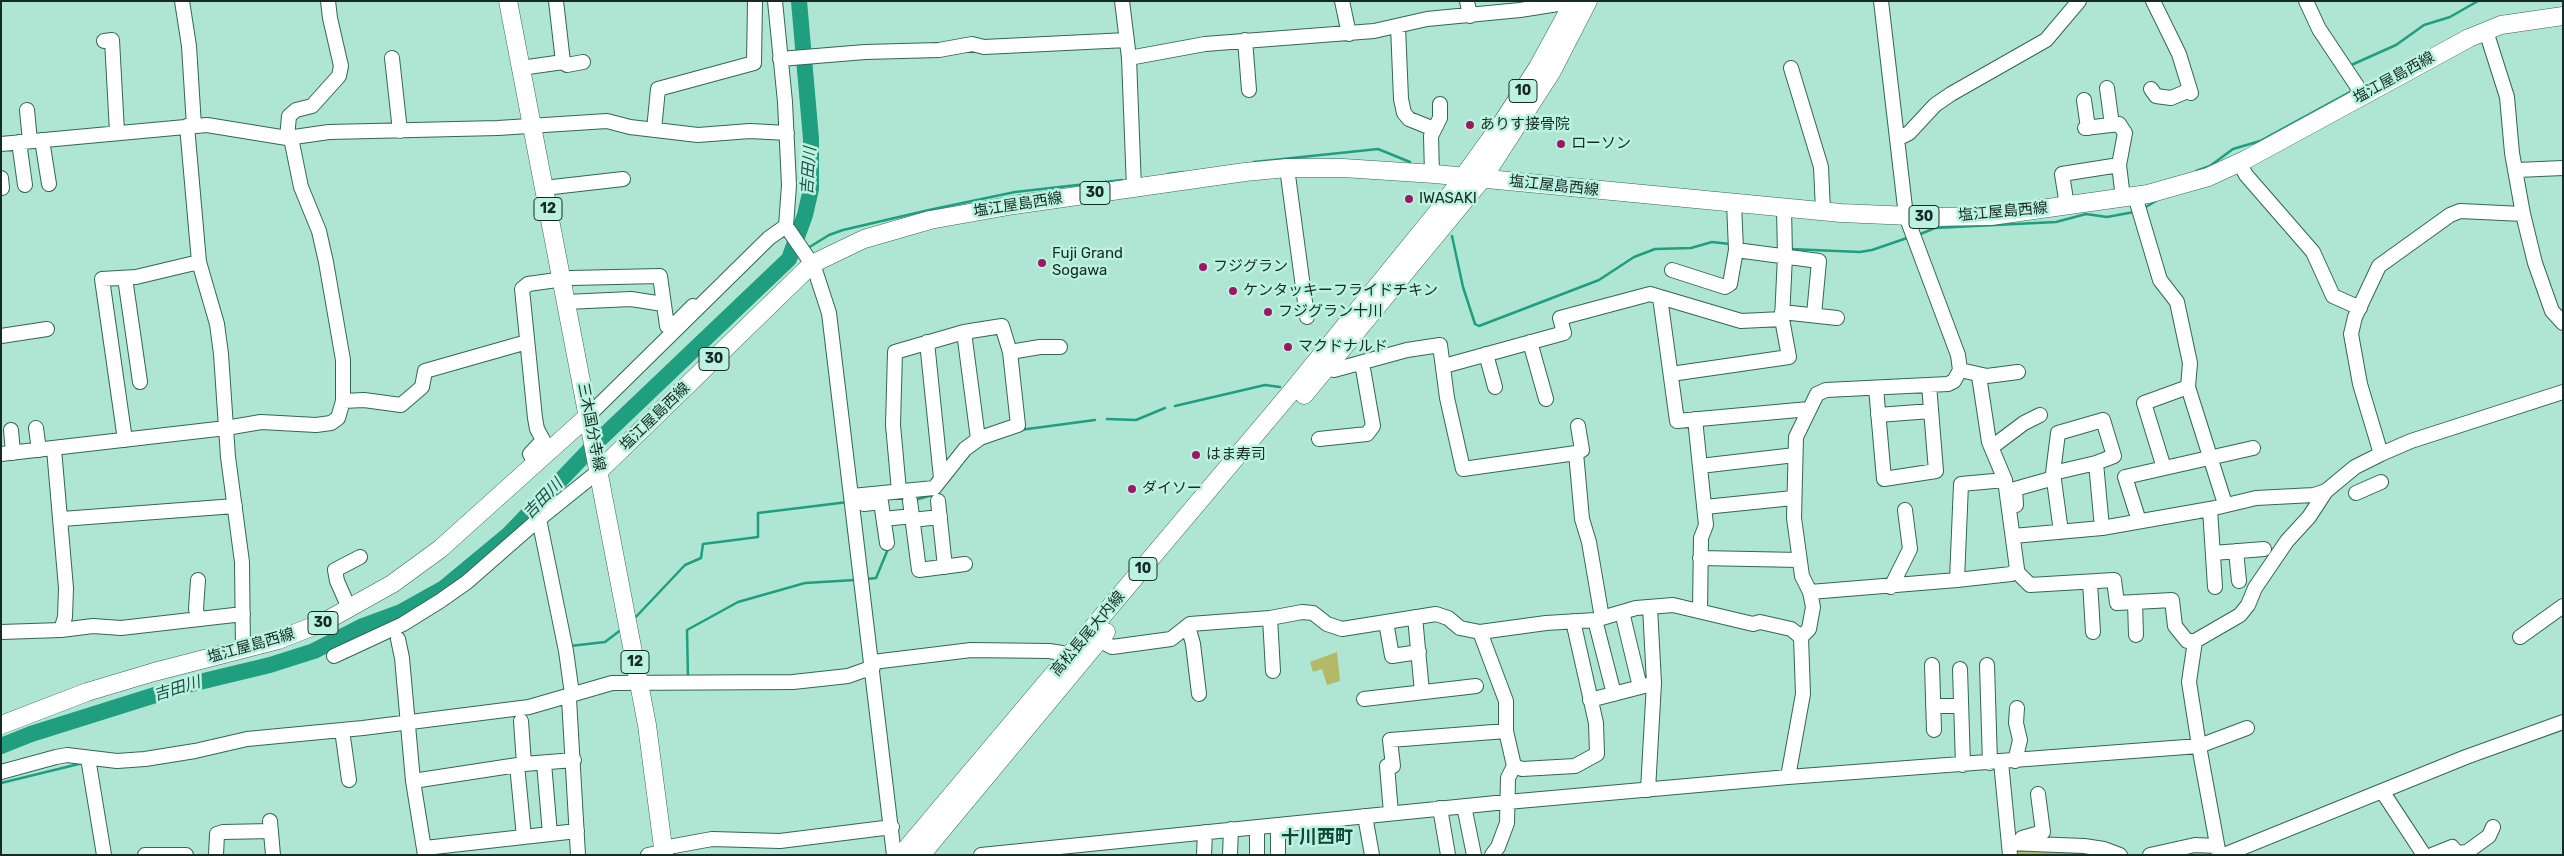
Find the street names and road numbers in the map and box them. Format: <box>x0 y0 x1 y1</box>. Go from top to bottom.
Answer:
street label: 塩江屋島西線 <box>2350 48 2438 108</box>
road number: 10 <box>1509 80 1537 102</box>
street label: 塩江屋島西線 <box>1508 172 1600 200</box>
road number: 30 <box>1080 182 1110 204</box>
street label: 塩江屋島西線 <box>972 189 1064 221</box>
road number: 12 <box>534 198 562 220</box>
street label: 塩江屋島西線 <box>1957 199 2049 225</box>
road number: 30 <box>1909 206 1939 228</box>
road number: 30 <box>699 348 729 370</box>
street label: 塩江屋島西線 <box>616 379 694 455</box>
street label: 三木国分寺線 <box>574 381 608 473</box>
road number: 10 <box>1129 558 1157 580</box>
street label: 高松長尾大内線 <box>1047 588 1129 680</box>
road number: 30 <box>308 612 338 634</box>
street label: 塩江屋島西線 <box>205 625 297 667</box>
road number: 12 <box>621 650 649 674</box>

